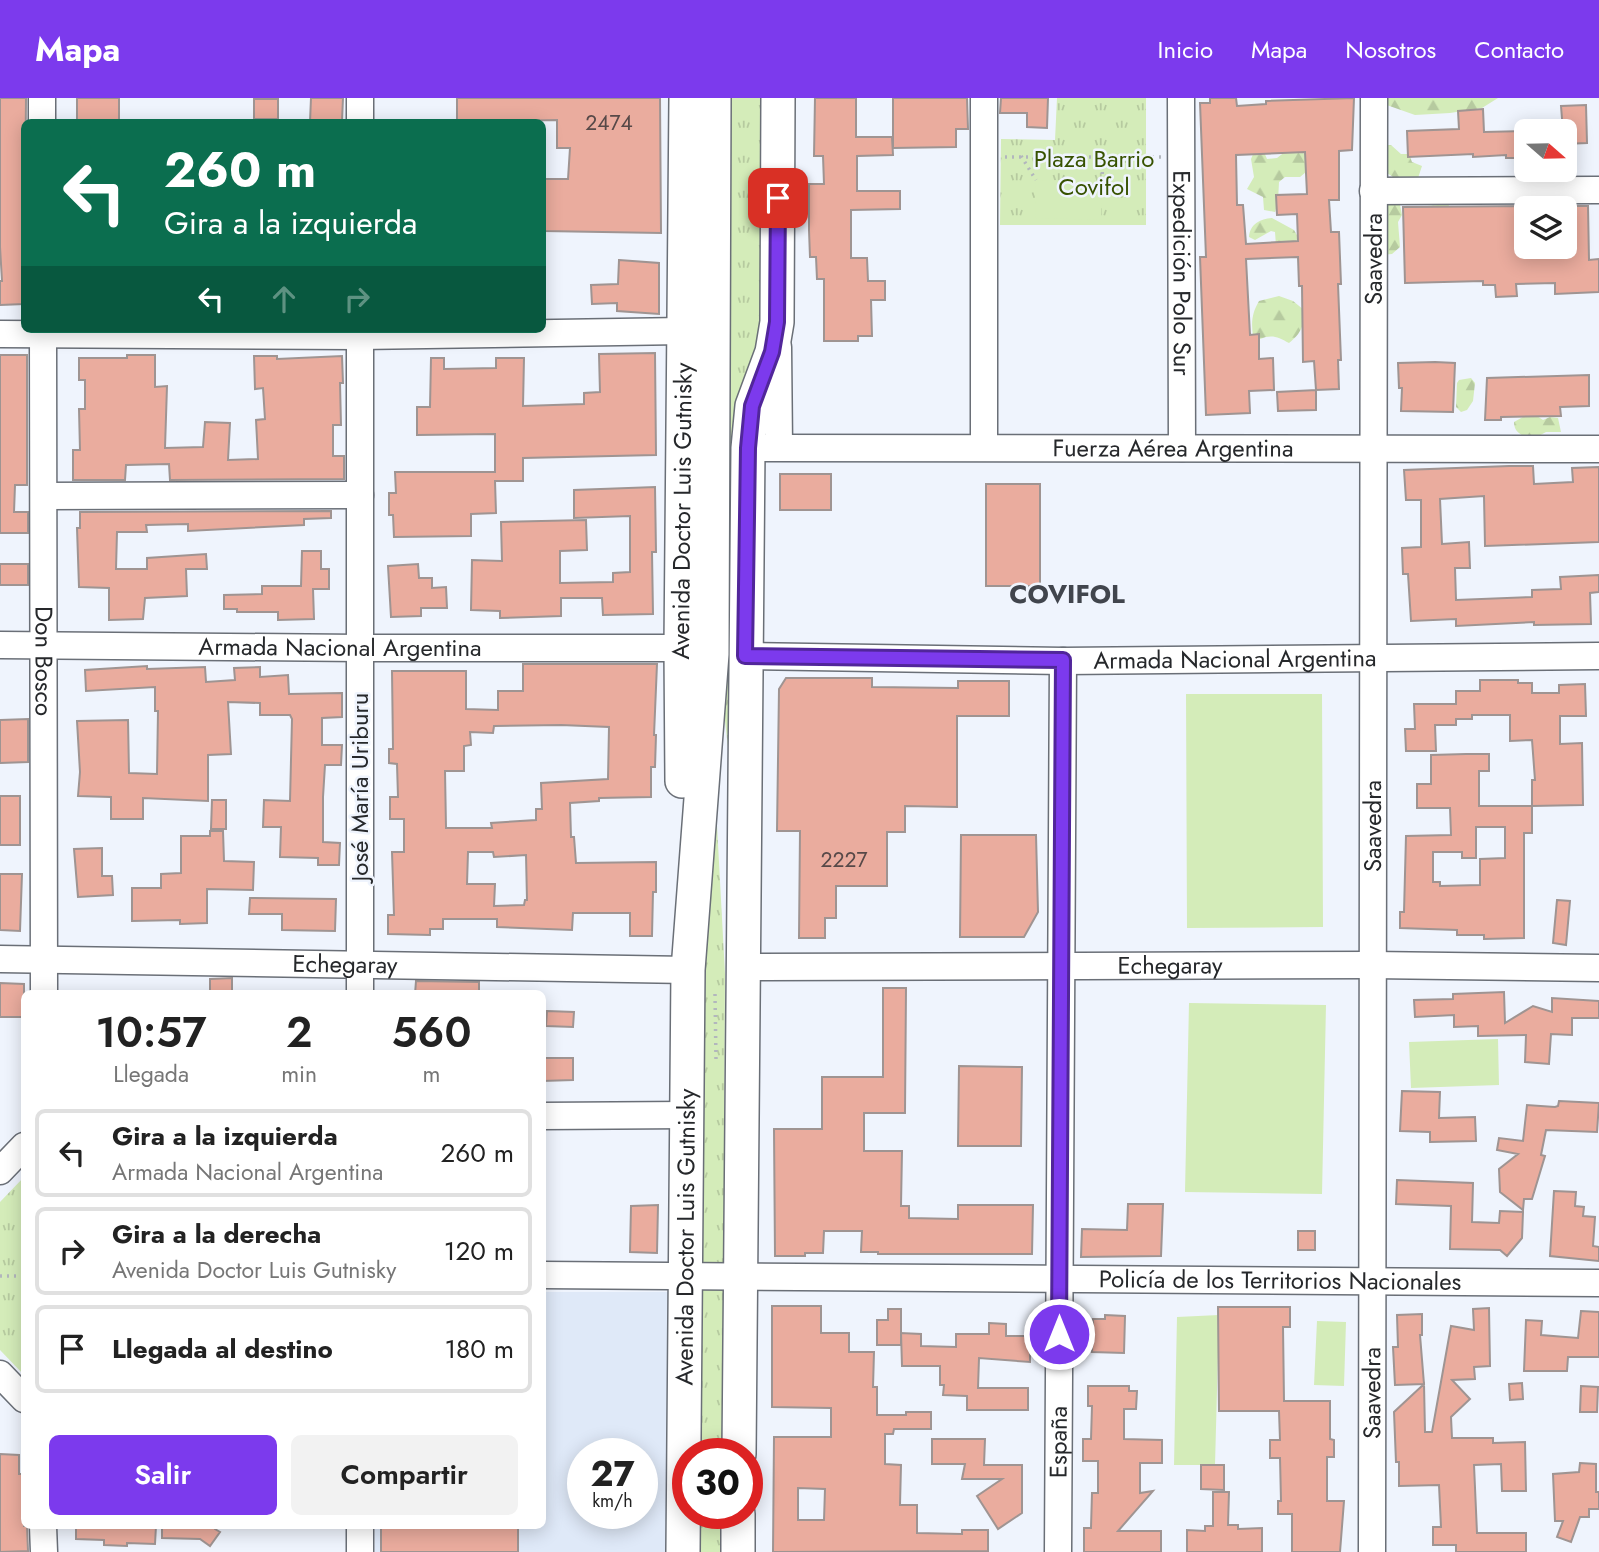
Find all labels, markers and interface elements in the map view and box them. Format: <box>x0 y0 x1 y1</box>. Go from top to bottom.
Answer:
text: Mapa <box>35 26 120 73</box>
text: Inicio <box>1158 32 1213 67</box>
text: Mapa <box>1251 32 1307 67</box>
text: Nosotros <box>1345 32 1436 67</box>
text: Contacto <box>1474 32 1564 67</box>
house number: 2474 <box>585 108 633 138</box>
north arrow <box>1514 119 1577 182</box>
map controls <box>1514 119 1577 259</box>
text: 260 m <box>164 135 316 205</box>
park label: Plaza Barrio Covifol <box>1034 141 1154 204</box>
icon: left <box>49 147 140 238</box>
pin <box>748 168 808 228</box>
street label: Expedición Polo Sur <box>1164 170 1200 376</box>
icon: arrive <box>759 179 797 217</box>
button: layers <box>1514 196 1577 259</box>
text: Gira a la izquierda <box>164 200 417 246</box>
street label: Saavedra <box>1356 213 1391 305</box>
icon: left <box>192 280 230 318</box>
icon: ahead <box>265 280 303 318</box>
icon: right <box>338 280 376 318</box>
street label: Avenida Doctor Luis Gutnisky <box>663 362 701 660</box>
street label: Fuerza Aérea Argentina <box>1052 430 1294 466</box>
district label: COVIFOL <box>1009 575 1125 613</box>
street label: Don Bosco <box>26 606 62 716</box>
street label: Armada Nacional Argentina <box>198 629 482 665</box>
street label: Armada Nacional Argentina <box>1093 640 1377 678</box>
street label: José María Uriburu <box>342 693 377 884</box>
street label: Saavedra <box>1355 780 1390 872</box>
house number: 2227 <box>821 845 867 875</box>
street label: Echegaray <box>292 946 398 982</box>
street label: Echegaray <box>1117 947 1223 983</box>
text: 10:57 <box>95 1002 207 1063</box>
text: 2 <box>286 1002 312 1063</box>
text: 560 <box>392 1002 472 1063</box>
text: Llegada <box>113 1057 189 1091</box>
text: min <box>281 1057 317 1091</box>
text: m <box>423 1057 441 1091</box>
street label: Avenida Doctor Luis Gutnisky <box>666 1088 704 1386</box>
text: Gira a la izquierda <box>112 1117 338 1155</box>
icon: left <box>53 1134 91 1172</box>
text: 260 m <box>441 1134 514 1172</box>
text: Armada Nacional Argentina <box>112 1155 383 1189</box>
text: Gira a la derecha <box>112 1215 321 1253</box>
icon: right <box>53 1232 91 1270</box>
text: 120 m <box>444 1232 514 1270</box>
text: Avenida Doctor Luis Gutnisky <box>112 1253 396 1287</box>
street label: Policía de los Territorios Nacionales <box>1099 1261 1461 1299</box>
position arrow <box>1022 1297 1096 1371</box>
icon: arrive <box>53 1330 91 1368</box>
text: Llegada al destino <box>112 1330 333 1368</box>
text: 180 m <box>444 1330 514 1368</box>
street label: Saavedra <box>1354 1347 1389 1439</box>
street label: España <box>1040 1406 1076 1478</box>
button: Salir <box>49 1435 277 1515</box>
button: Compartir <box>291 1435 518 1515</box>
speed limit sign: 30 <box>672 1438 763 1529</box>
text: 27 <box>590 1449 635 1499</box>
text: km/h <box>592 1488 633 1514</box>

